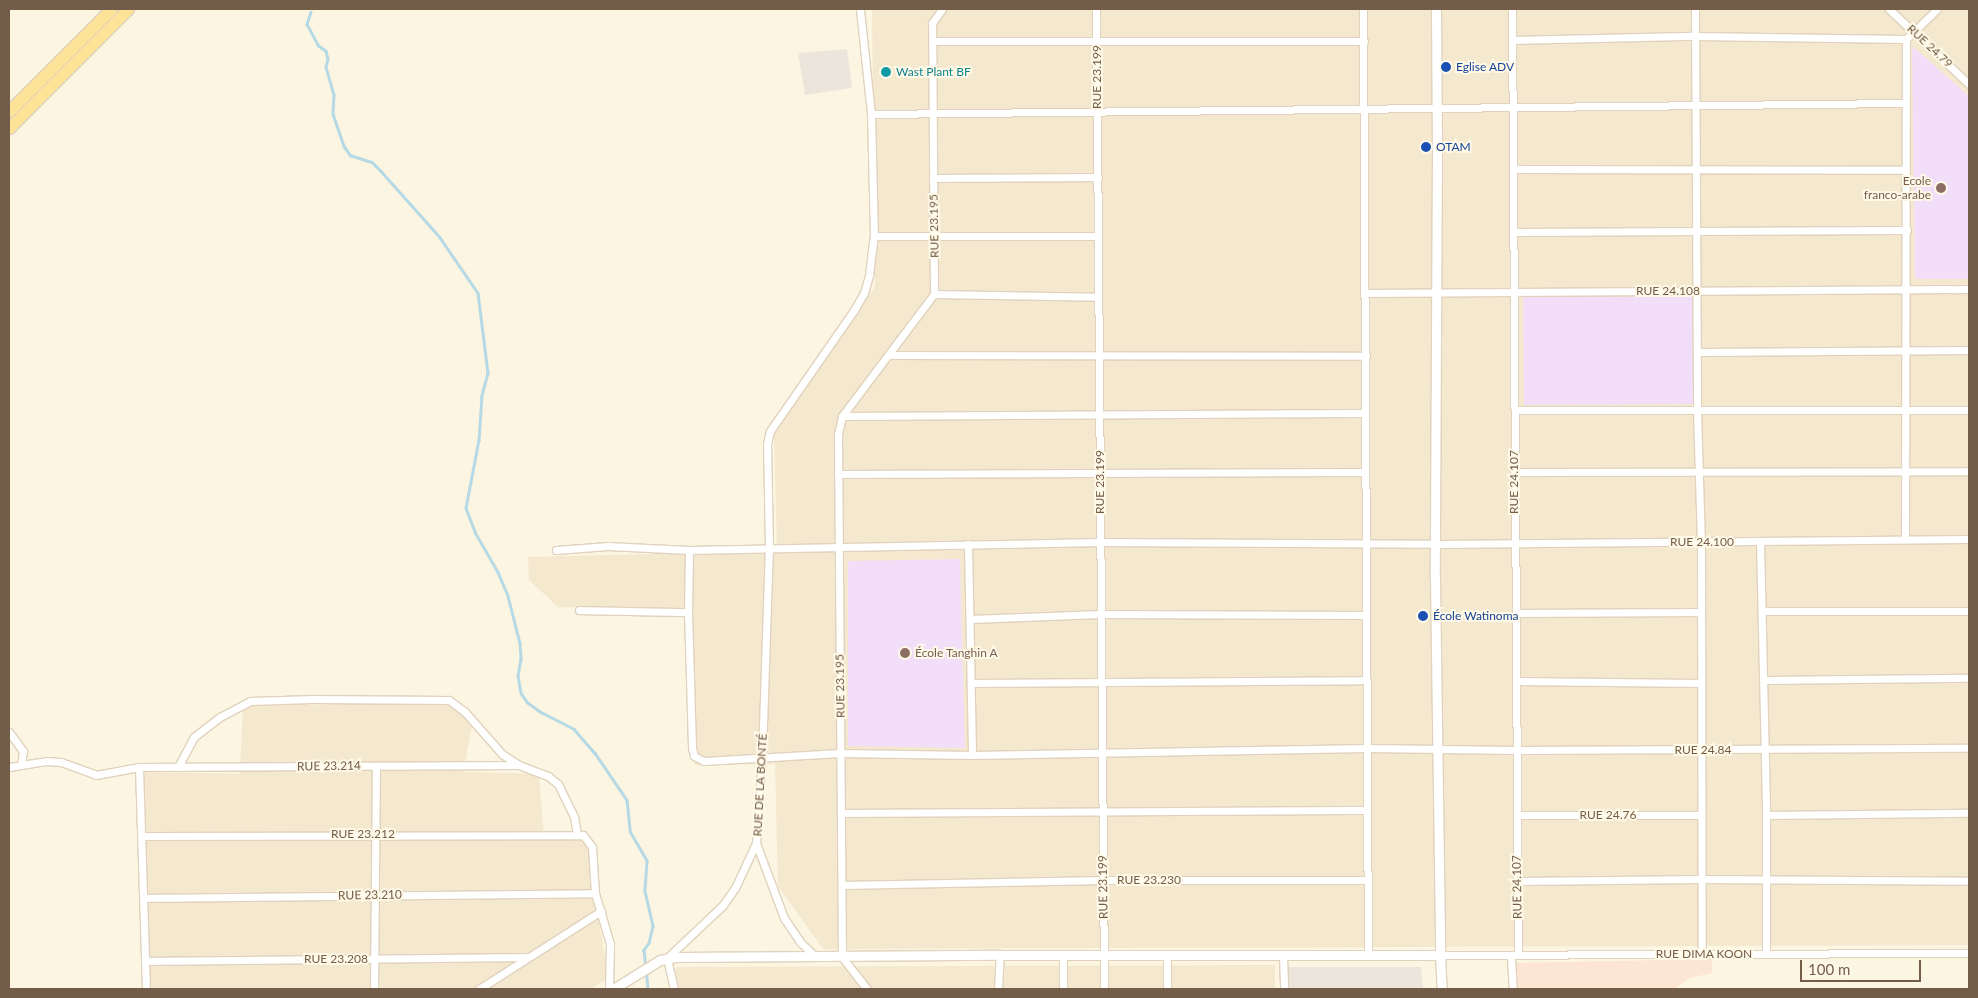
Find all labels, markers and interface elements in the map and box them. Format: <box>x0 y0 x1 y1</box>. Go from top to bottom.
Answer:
street label: RUE 24.79 <box>1904 21 1956 71</box>
street label: RUE 23.199 <box>1090 45 1104 109</box>
place label: Eglise ADV <box>1456 60 1514 74</box>
marker: Eglise ADV <box>1440 61 1452 73</box>
place label: Wast Plant BF <box>896 65 971 79</box>
marker: Wast Plant BF <box>880 66 892 78</box>
place label: OTAM <box>1436 140 1471 154</box>
marker: OTAM <box>1420 141 1432 153</box>
place label: Ecole franco-arabe <box>1864 174 1931 202</box>
marker: Ecole franco-arabe <box>1935 182 1947 194</box>
street label: RUE 23.195 <box>926 194 942 258</box>
street label: RUE 24.108 <box>1636 284 1700 298</box>
street label: RUE 23.199 <box>1093 450 1107 514</box>
street label: RUE 24.107 <box>1507 450 1521 514</box>
street label: RUE 24.100 <box>1670 535 1734 549</box>
place label: École Watinoma <box>1433 609 1519 623</box>
marker: École Watinoma <box>1417 610 1429 622</box>
place label: École Tanghin A <box>915 646 998 660</box>
marker: École Tanghin A <box>899 647 911 659</box>
street label: RUE 23.195 <box>832 654 848 718</box>
street label: RUE DE LA BONTÉ <box>750 733 770 837</box>
street label: RUE 24.84 <box>1675 743 1731 757</box>
street label: RUE 23.214 <box>297 758 361 774</box>
street label: RUE 24.76 <box>1580 808 1636 822</box>
street label: RUE 23.212 <box>331 827 395 841</box>
street label: RUE 23.199 <box>1095 855 1111 919</box>
street label: RUE 24.107 <box>1509 855 1525 919</box>
street label: RUE 23.230 <box>1117 873 1181 887</box>
street label: RUE 23.210 <box>338 887 402 903</box>
street label: RUE DIMA KOON <box>1656 947 1752 961</box>
scale bar <box>1803 950 1924 982</box>
street label: RUE 23.208 <box>304 952 368 966</box>
text: 100 m <box>1808 960 1850 978</box>

